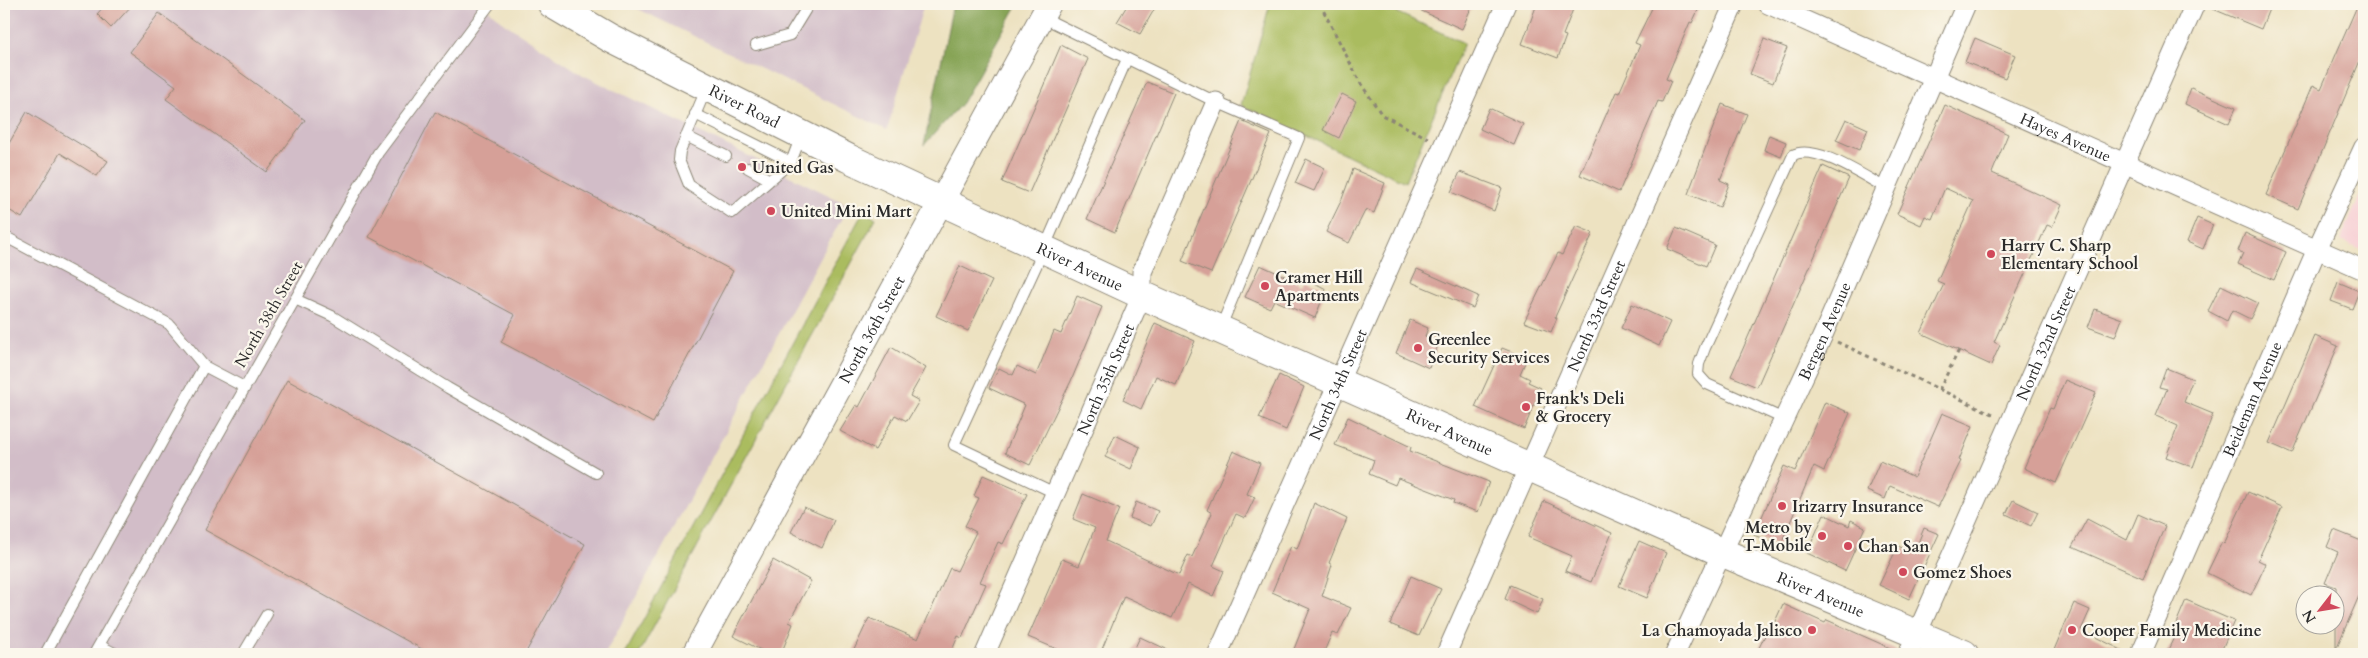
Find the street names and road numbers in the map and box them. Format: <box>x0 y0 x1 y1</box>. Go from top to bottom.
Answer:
street label: River Road <box>705 80 784 134</box>
street label: Hayes Avenue <box>2016 108 2114 168</box>
street label: River Avenue <box>1033 238 1127 297</box>
street label: North 38th Street <box>230 257 308 372</box>
street label: North 33rd Street <box>1562 257 1631 375</box>
street label: North 36th Street <box>834 272 910 387</box>
street label: Bergen Avenue <box>1794 279 1857 384</box>
street label: North 32nd Street <box>2011 283 2081 404</box>
street label: North 35th Street <box>1072 320 1140 439</box>
street label: North 34th Street <box>1304 326 1373 444</box>
street label: Beideman Avenue <box>2218 338 2288 461</box>
street label: River Avenue <box>1403 404 1496 461</box>
street label: River Avenue <box>1773 567 1868 623</box>

